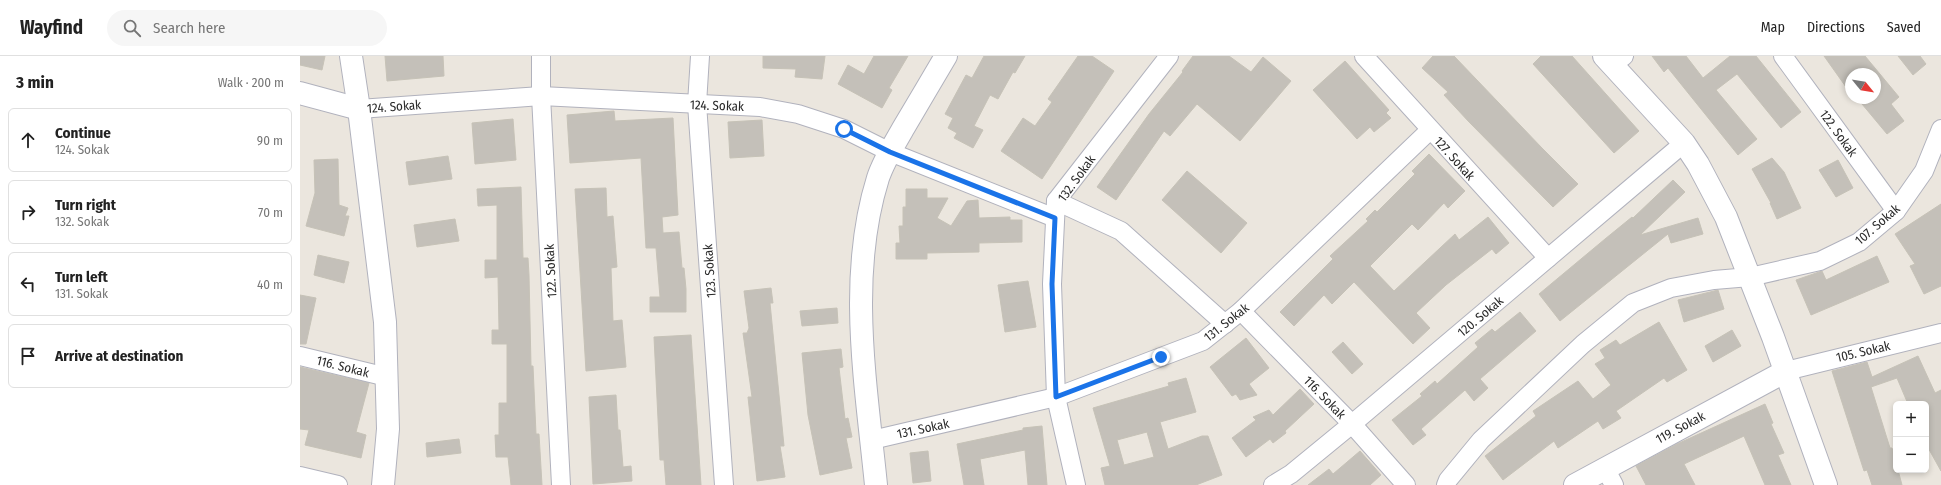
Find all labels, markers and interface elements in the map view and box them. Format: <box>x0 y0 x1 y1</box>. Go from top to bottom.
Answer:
search box <box>107 10 387 46</box>
text: Wayfind <box>20 16 83 39</box>
icon: search <box>121 17 143 39</box>
text: Search here <box>153 19 225 37</box>
text: Map <box>1761 19 1785 36</box>
text: Directions <box>1807 19 1865 36</box>
text: Saved <box>1887 19 1921 36</box>
north arrow <box>1845 68 1881 104</box>
text: 3 min <box>16 72 54 93</box>
text: Walk · 200 m <box>218 75 284 90</box>
street label: 124. Sokak <box>366 97 423 116</box>
street label: 124. Sokak <box>690 97 745 114</box>
street label: 122. Sokak <box>1817 107 1861 160</box>
route start <box>835 120 853 138</box>
text: Continue <box>55 124 111 142</box>
icon: ahead <box>17 129 39 151</box>
text: 90 m <box>257 133 283 148</box>
street label: 127. Sokak <box>1431 133 1479 184</box>
text: 124. Sokak <box>55 142 109 157</box>
street label: 132. Sokak <box>1054 151 1099 205</box>
text: Turn right <box>55 196 116 214</box>
street label: 107. Sokak <box>1852 200 1903 248</box>
icon: right <box>17 201 39 223</box>
text: 70 m <box>258 205 283 220</box>
text: 132. Sokak <box>55 214 109 229</box>
street label: 122. Sokak <box>542 243 559 298</box>
street label: 123. Sokak <box>700 243 719 298</box>
text: Turn left <box>55 268 108 286</box>
icon: left <box>17 273 39 295</box>
text: 40 m <box>257 277 283 292</box>
text: 131. Sokak <box>55 286 108 301</box>
street label: 120. Sokak <box>1454 292 1507 340</box>
street label: 131. Sokak <box>1201 300 1253 345</box>
street label: 105. Sokak <box>1835 338 1893 365</box>
icon: arrive <box>17 345 39 367</box>
text: Arrive at destination <box>55 347 183 365</box>
route end <box>1152 348 1170 366</box>
street label: 116. Sokak <box>315 353 372 380</box>
street label: 116. Sokak <box>1301 373 1349 423</box>
map controls <box>1893 401 1929 473</box>
button: + <box>1893 401 1929 437</box>
street label: 119. Sokak <box>1653 408 1708 447</box>
street label: 131. Sokak <box>896 415 952 441</box>
button: − <box>1893 437 1929 473</box>

